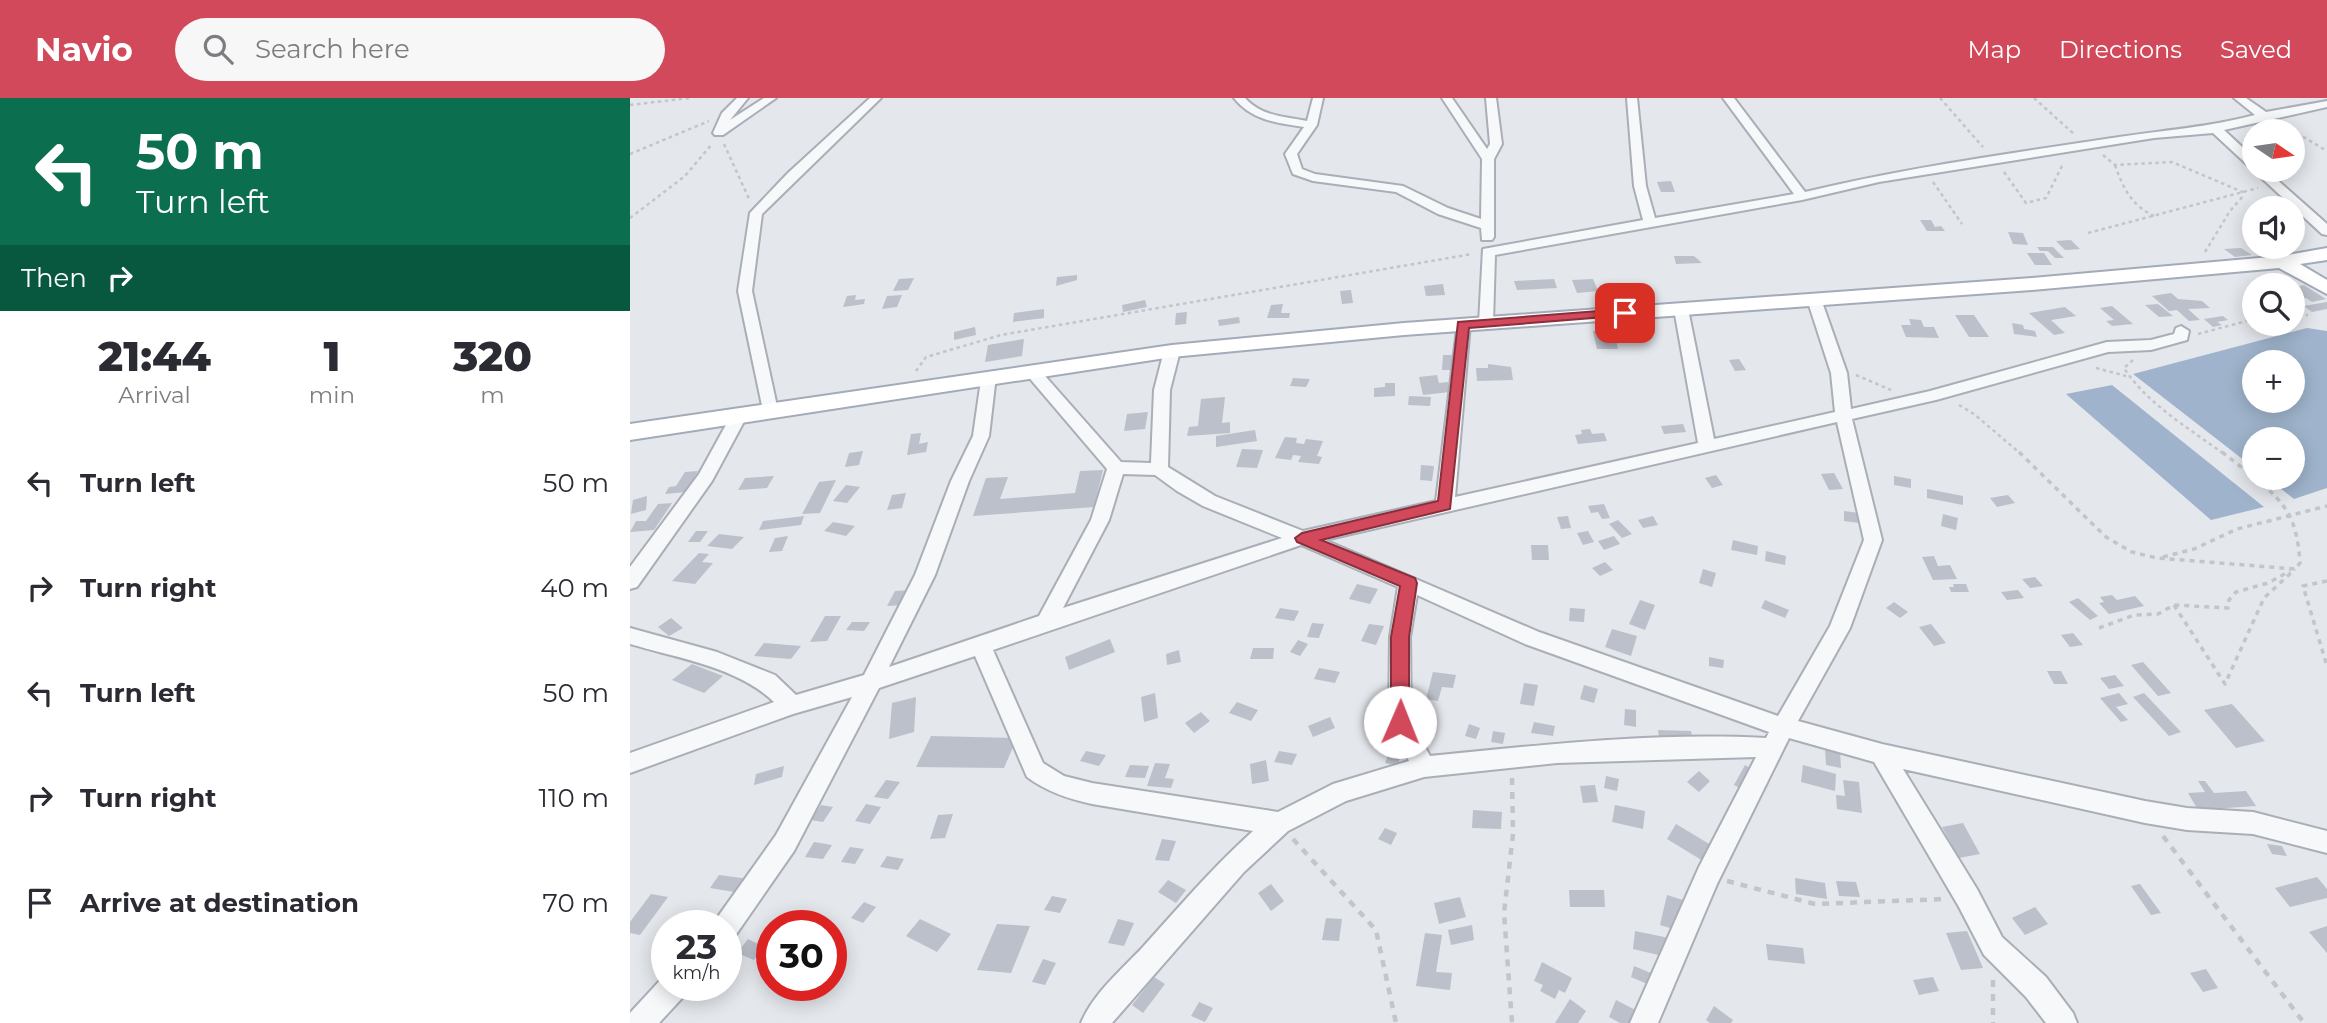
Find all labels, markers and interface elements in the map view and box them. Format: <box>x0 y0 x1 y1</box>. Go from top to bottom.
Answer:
search box <box>175 18 665 81</box>
text: Navio <box>35 29 133 69</box>
icon: search <box>199 30 237 68</box>
text: Search here <box>255 33 410 65</box>
text: Map <box>1968 35 2021 64</box>
text: Directions <box>2059 35 2182 64</box>
text: Saved <box>2220 35 2292 64</box>
north arrow <box>2242 119 2305 182</box>
map controls <box>2242 119 2305 490</box>
text: 50 m <box>136 122 264 181</box>
icon: left <box>21 126 112 217</box>
text: Turn left <box>136 182 270 221</box>
button: sound <box>2242 196 2305 259</box>
icon: right <box>101 259 139 297</box>
text: Then <box>21 262 87 294</box>
button: search <box>2242 273 2305 336</box>
pin <box>1595 283 1655 343</box>
icon: arrive <box>1606 294 1644 332</box>
text: 21:44 <box>98 330 211 382</box>
text: 1 <box>323 330 340 382</box>
text: 320 <box>453 330 532 382</box>
button: + <box>2242 350 2305 413</box>
text: Arrival <box>118 381 191 409</box>
text: min <box>309 381 355 409</box>
text: m <box>480 381 505 409</box>
button: − <box>2242 427 2305 490</box>
icon: left <box>21 464 59 502</box>
text: Turn left <box>80 467 196 499</box>
text: 50 m <box>543 467 609 499</box>
icon: right <box>21 569 59 607</box>
text: Turn right <box>80 572 216 604</box>
text: 40 m <box>540 572 609 604</box>
icon: left <box>21 674 59 712</box>
text: Turn left <box>80 677 196 709</box>
text: 50 m <box>543 677 609 709</box>
position arrow <box>1363 685 1437 759</box>
icon: right <box>21 779 59 817</box>
text: Turn right <box>80 782 216 814</box>
text: 110 m <box>539 782 609 814</box>
icon: arrive <box>21 884 59 922</box>
text: Arrive at destination <box>80 887 359 919</box>
text: 70 m <box>543 887 609 919</box>
speed limit sign: 30 <box>756 910 847 1001</box>
text: 23 <box>676 925 717 968</box>
text: km/h <box>672 962 721 984</box>

